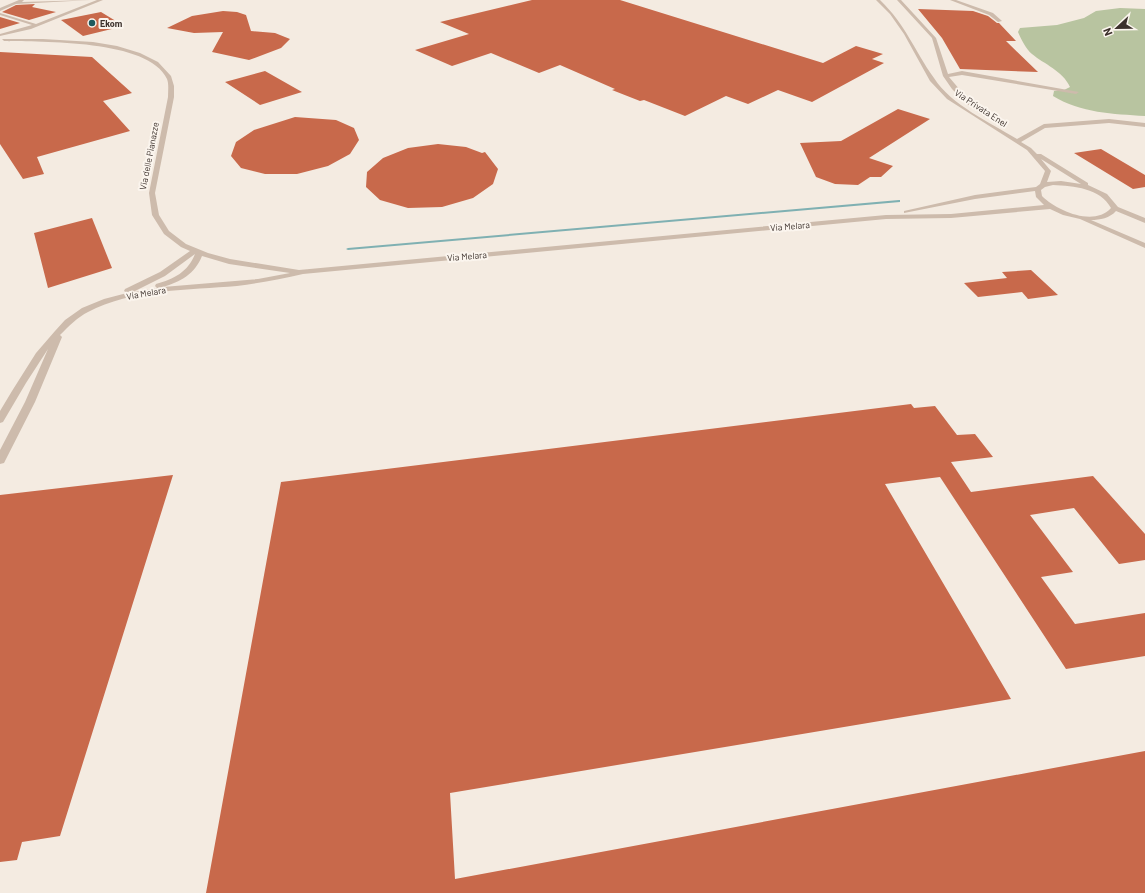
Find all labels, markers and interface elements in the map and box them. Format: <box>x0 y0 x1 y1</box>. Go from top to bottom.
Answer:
north arrow <box>1097 8 1137 48</box>
marker: Ekom <box>87 18 97 28</box>
place label: Ekom <box>100 18 123 29</box>
text: N <box>1100 26 1115 38</box>
street label: Via Privata Enel <box>953 87 1009 129</box>
street label: Via delle Pianazze <box>137 121 161 191</box>
street label: Via Melara <box>770 219 810 233</box>
street label: Via Melara <box>447 249 487 263</box>
street label: Via Melara <box>125 284 167 302</box>

